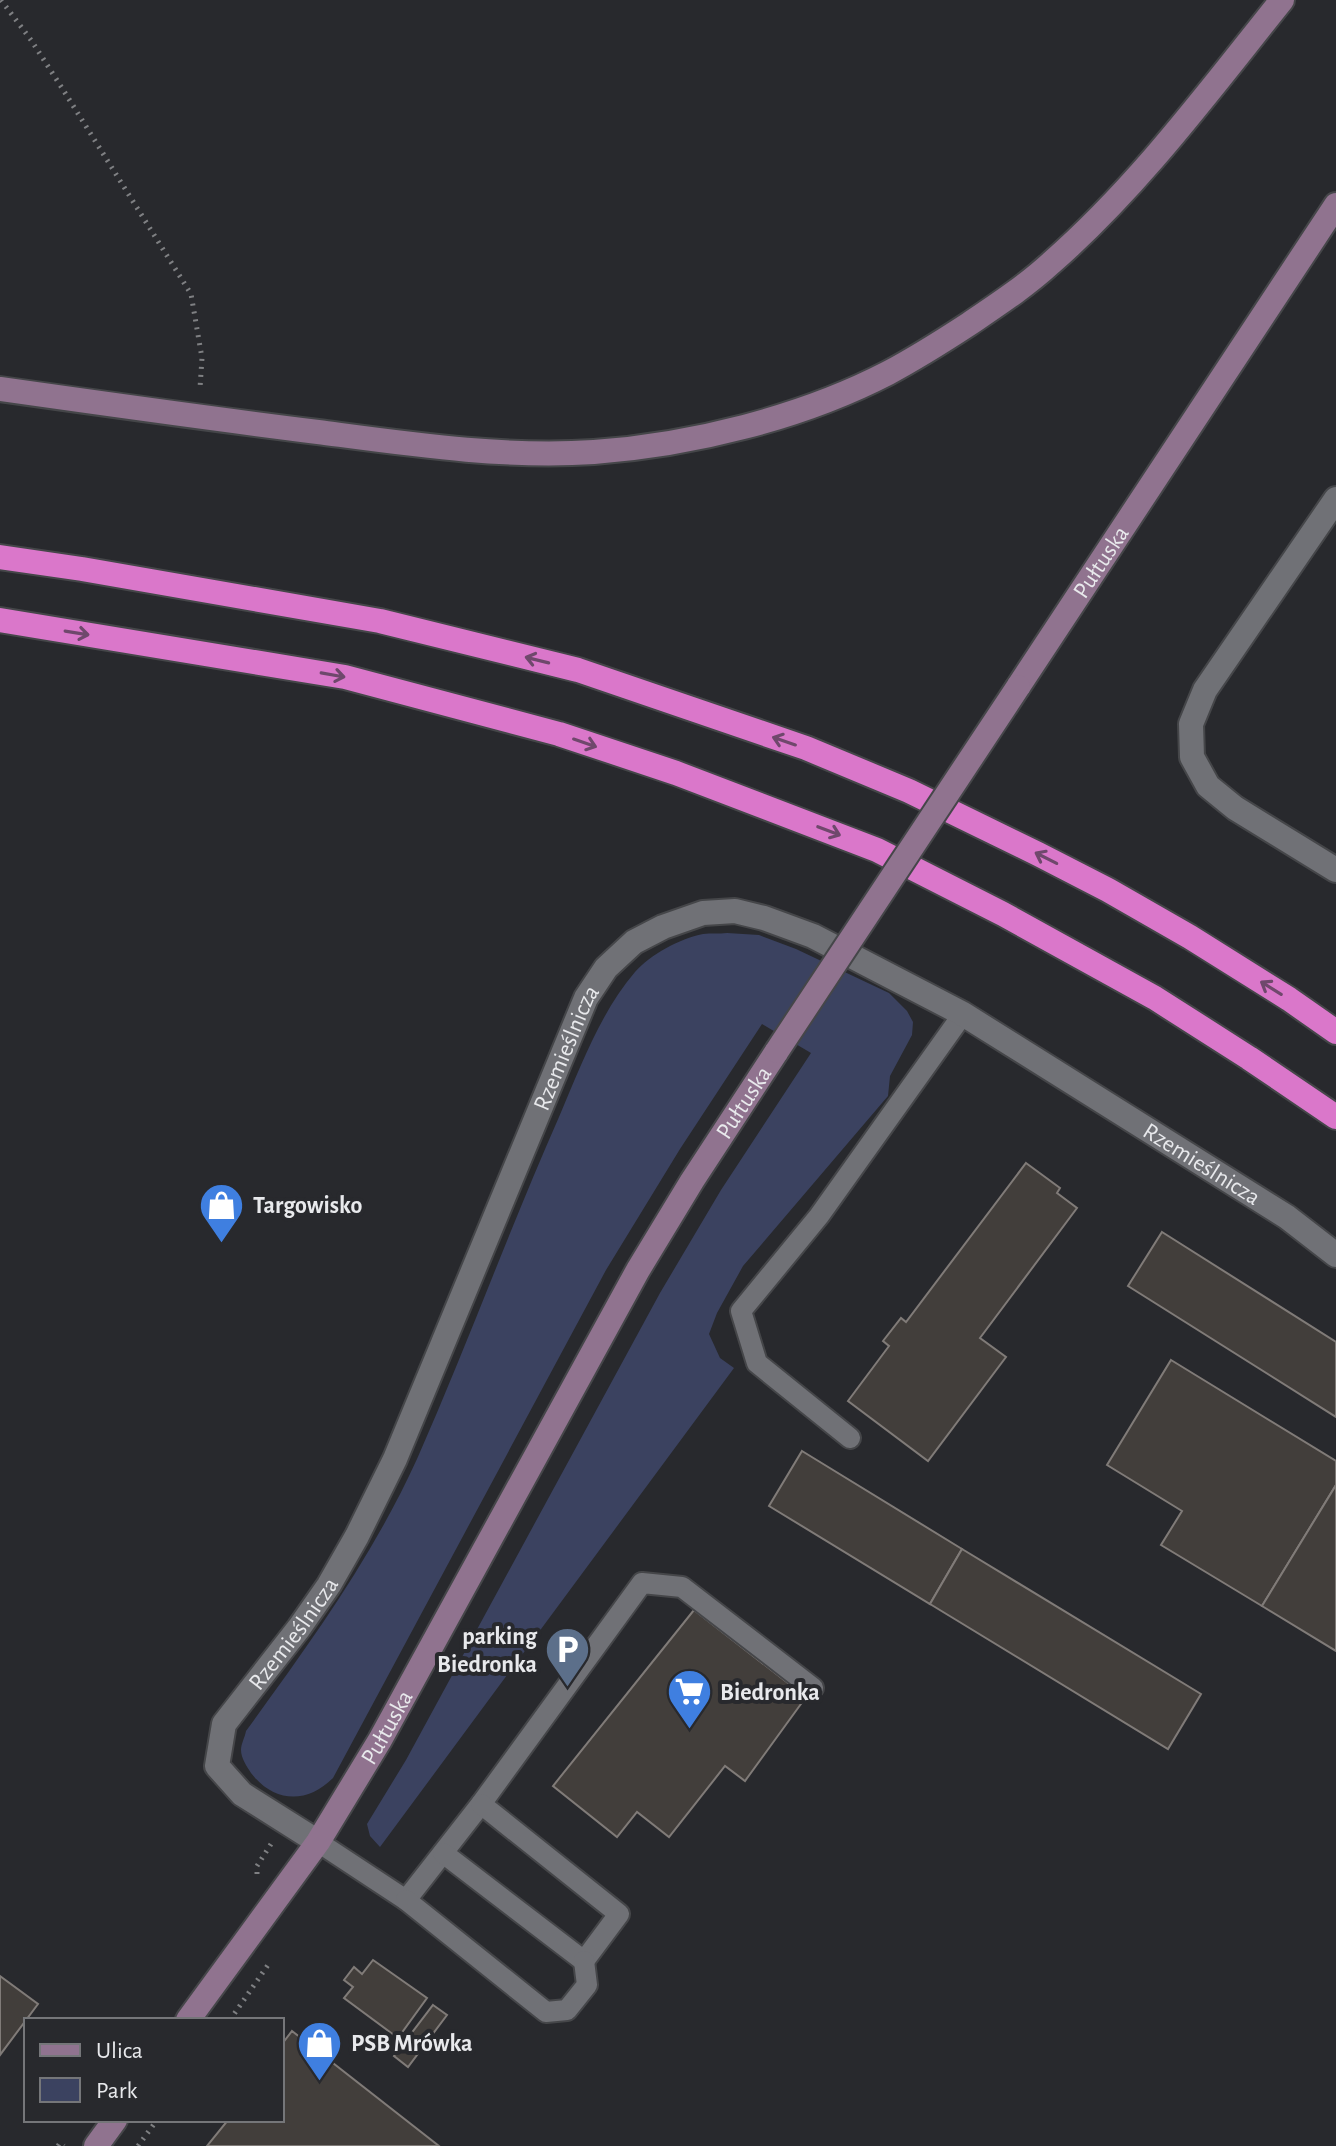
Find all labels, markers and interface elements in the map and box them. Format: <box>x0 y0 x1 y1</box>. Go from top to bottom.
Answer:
street label: Pułtuska <box>1069 522 1134 603</box>
one-way arrow <box>64 626 89 641</box>
one-way arrow <box>524 651 550 666</box>
one-way arrow <box>320 669 346 684</box>
one-way arrow <box>771 732 796 747</box>
one-way arrow <box>572 736 597 751</box>
one-way arrow <box>816 825 841 839</box>
one-way arrow <box>1035 850 1059 866</box>
one-way arrow <box>1261 980 1283 996</box>
street label: Rzemieślnicza <box>530 981 604 1114</box>
street label: Pułtuska <box>712 1062 776 1143</box>
street label: Rzemieślnicza <box>1139 1119 1264 1210</box>
shop icon: Targowisko <box>198 1181 246 1244</box>
place label: Targowisko <box>253 1194 362 1218</box>
street label: Rzemieślnicza <box>244 1574 343 1695</box>
place label: parking Biedronka <box>437 1625 538 1677</box>
parking icon: parking Biedronka <box>544 1626 592 1689</box>
supermarket icon: Biedronka <box>665 1668 713 1731</box>
place label: Biedronka <box>720 1681 820 1705</box>
street label: Pułtuska <box>357 1687 418 1769</box>
legend <box>24 2018 284 2122</box>
shop icon: PSB Mrówka <box>296 2019 344 2082</box>
place label: PSB Mrówka <box>351 2032 472 2056</box>
text: Ulica <box>96 2039 143 2063</box>
text: Park <box>96 2079 137 2103</box>

